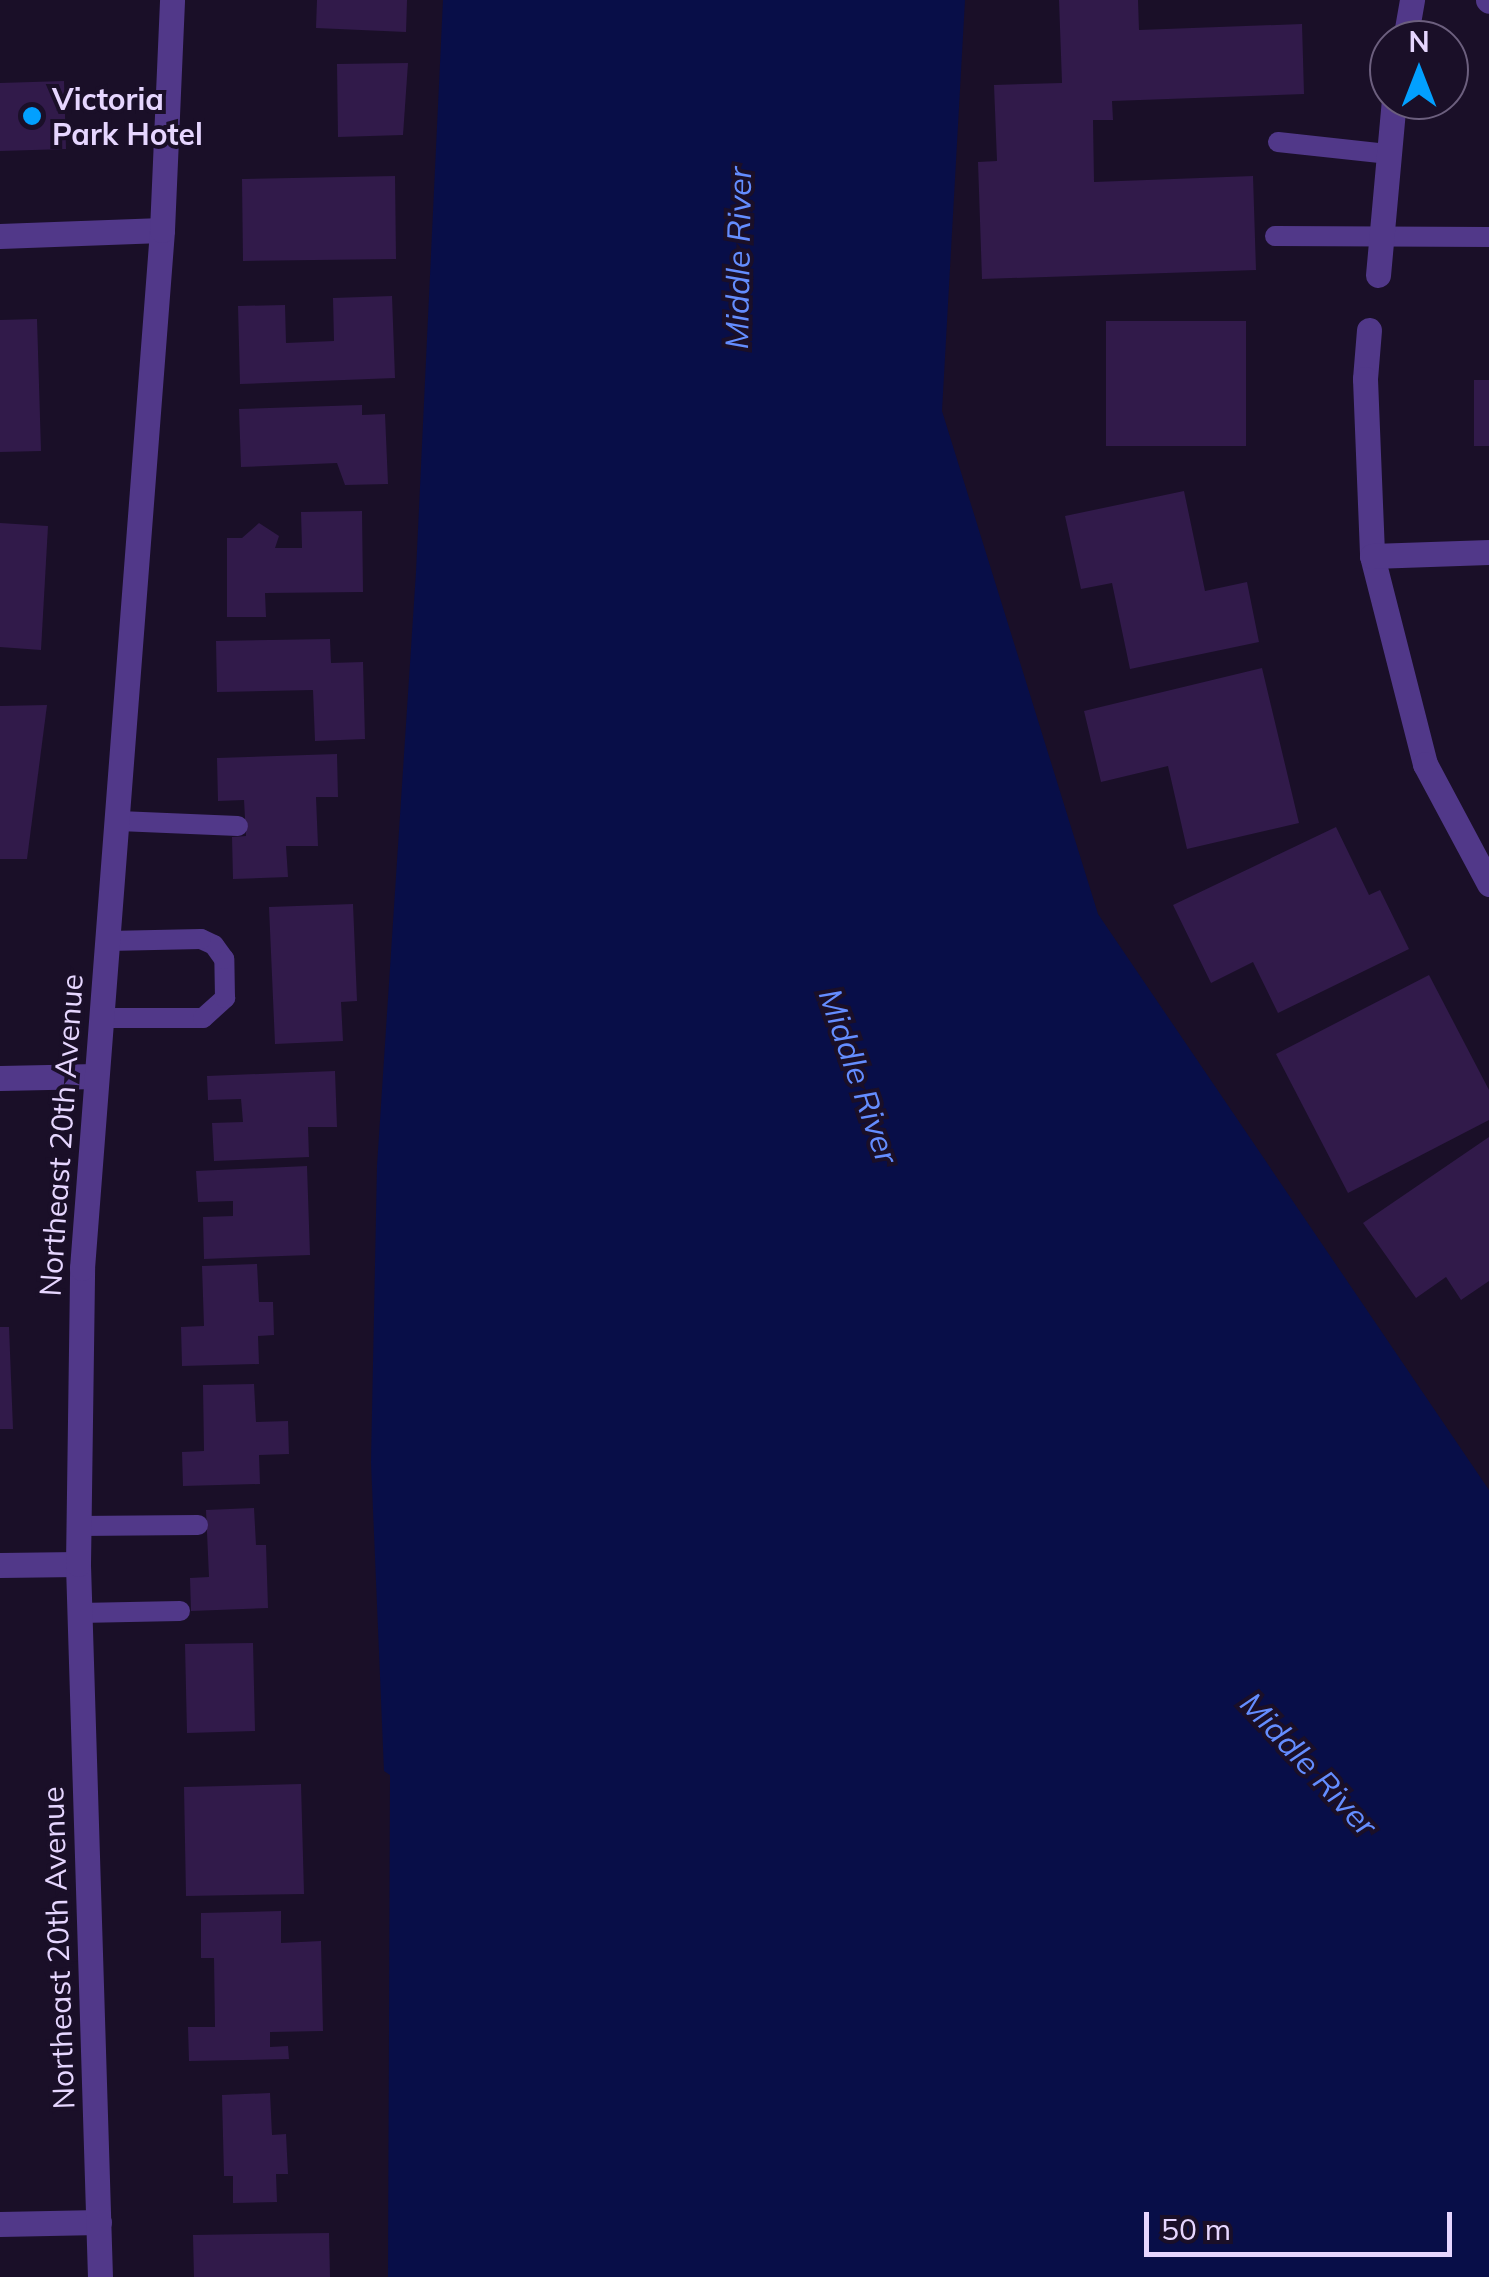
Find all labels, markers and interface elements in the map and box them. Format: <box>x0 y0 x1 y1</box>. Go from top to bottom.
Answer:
north arrow <box>1369 20 1469 120</box>
text: N <box>1408 24 1430 59</box>
place label: Victoria Park Hotel <box>52 81 203 152</box>
marker: Victoria Park Hotel <box>21 105 43 127</box>
water label: Middle River <box>717 166 759 350</box>
street label: Northeast 20th Avenue <box>32 973 90 1297</box>
water label: Middle River <box>811 984 907 1168</box>
water label: Middle River <box>1233 1684 1385 1844</box>
street label: Northeast 20th Avenue <box>34 1786 82 2110</box>
scale bar <box>1149 2192 1456 2254</box>
text: 50 m <box>1161 2210 1231 2248</box>

